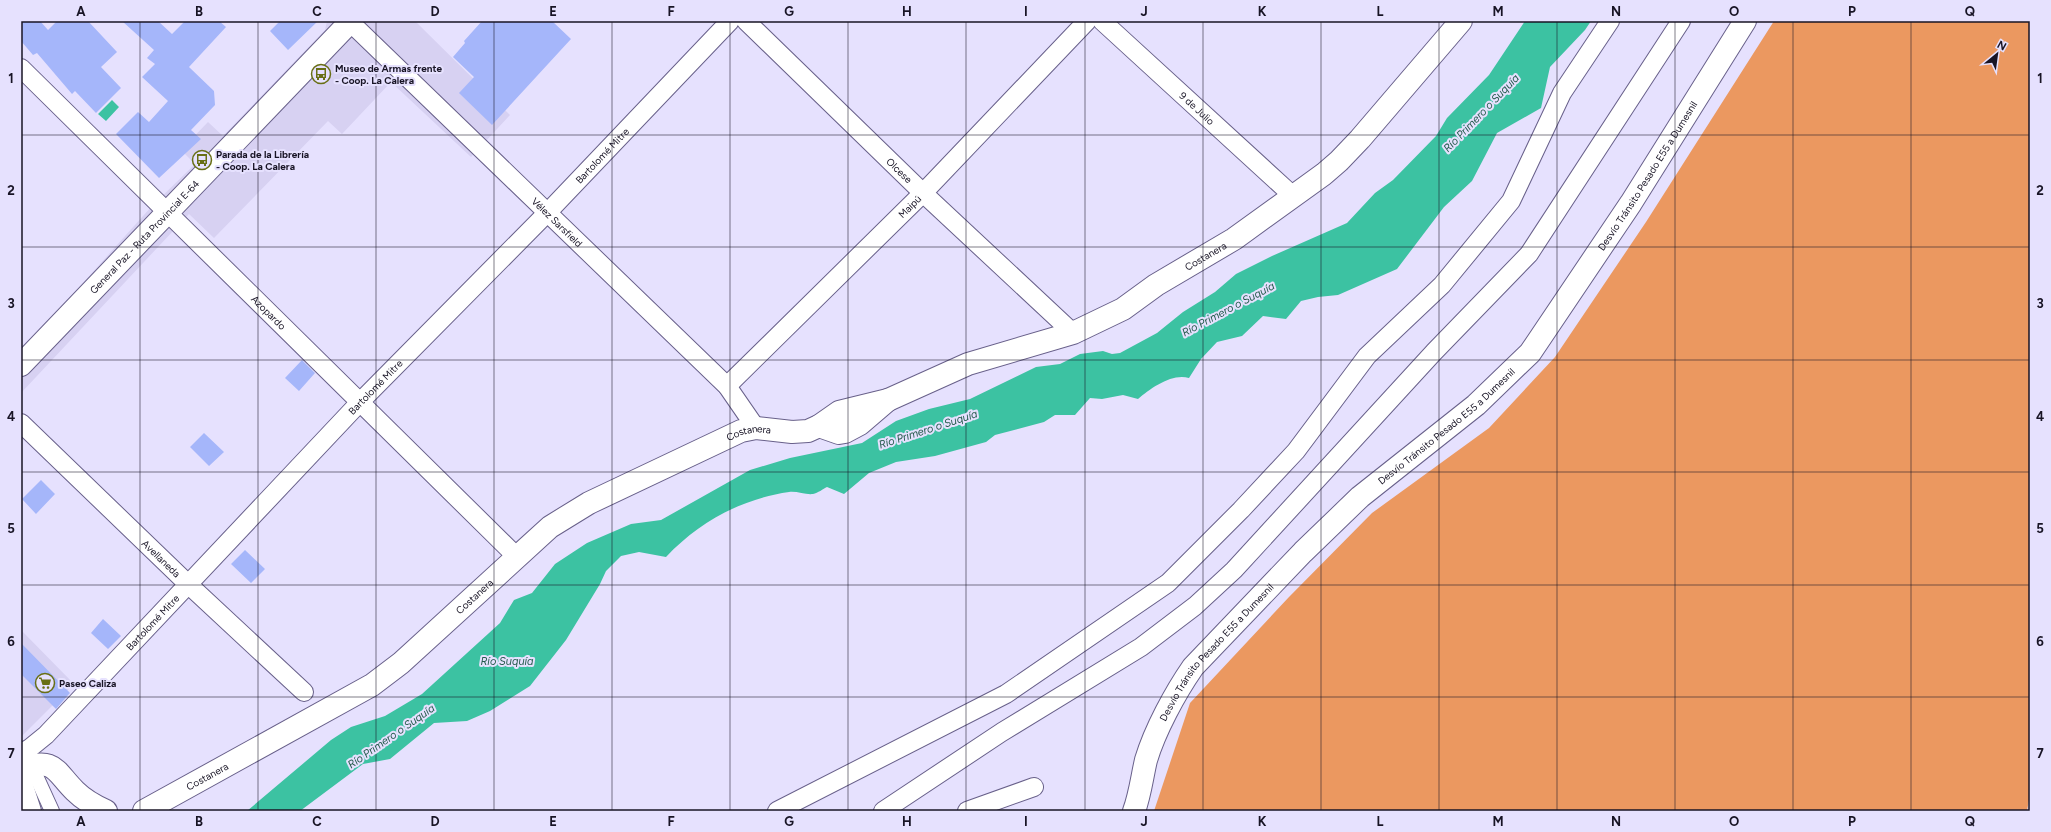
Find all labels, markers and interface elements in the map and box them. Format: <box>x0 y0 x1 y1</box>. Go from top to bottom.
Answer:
text: A <box>76 4 86 19</box>
text: B <box>195 4 203 19</box>
text: C <box>312 4 322 19</box>
text: D <box>430 4 440 19</box>
text: E <box>549 4 557 19</box>
text: F <box>667 4 675 19</box>
text: G <box>784 4 794 19</box>
text: H <box>902 4 912 19</box>
text: I <box>1024 4 1028 19</box>
text: J <box>1140 4 1148 19</box>
text: K <box>1258 4 1267 19</box>
text: L <box>1377 4 1384 19</box>
text: M <box>1492 4 1504 19</box>
text: N <box>1611 4 1621 19</box>
text: O <box>1729 4 1739 19</box>
text: P <box>1848 4 1856 19</box>
text: Q <box>1965 4 1975 19</box>
north arrow <box>1977 34 2017 74</box>
text: N <box>1995 38 2008 53</box>
place label: Museo de Armas frente - Coop. La Calera <box>335 62 442 87</box>
bus stop icon: Museo de Armas frente - Coop. La Calera <box>310 63 332 85</box>
text: 1 <box>8 71 14 86</box>
water label: Río Primero o Suquía <box>1441 71 1522 155</box>
text: 1 <box>2037 71 2043 86</box>
street label: 9 de Julio <box>1177 89 1217 128</box>
street label: Desvío Tránsito Pesado E55 a Dumesnil <box>1595 99 1700 253</box>
street label: Bartolomé Mitre <box>573 125 632 186</box>
place label: Parada de la Librería - Coop. La Calera <box>216 148 309 173</box>
bus stop icon: Parada de la Librería - Coop. La Calera <box>191 149 213 171</box>
street label: Olcese <box>883 155 915 186</box>
street label: General Paz - Ruta Provincial E-64 <box>87 177 202 297</box>
text: 2 <box>7 183 15 198</box>
text: 2 <box>2036 183 2044 198</box>
street label: Maipú <box>895 192 924 221</box>
street label: Vélez Sarsfield <box>529 195 585 250</box>
street label: Costanera <box>1183 239 1229 274</box>
water label: Río Primero o Suquía <box>1180 279 1277 339</box>
street label: Azopardo <box>248 293 289 333</box>
text: 3 <box>7 296 15 311</box>
text: 3 <box>2036 296 2044 311</box>
street label: Bartolomé Mitre <box>346 357 406 418</box>
street label: Desvío Tránsito Pesado E55 a Dumesnil <box>1375 365 1518 487</box>
water label: Río Primero o Suquía <box>877 407 980 452</box>
text: 4 <box>7 409 15 424</box>
text: 4 <box>2036 409 2044 424</box>
street label: Costanera <box>724 422 772 444</box>
text: 5 <box>7 521 15 536</box>
text: 5 <box>2036 521 2044 536</box>
street label: Avellaneda <box>139 537 183 580</box>
street label: Costanera <box>453 576 496 617</box>
street label: Desvío Tránsito Pesado E55 a Dumesnil <box>1157 581 1277 723</box>
street label: Bartolomé Mitre <box>123 591 183 653</box>
text: 6 <box>7 634 15 649</box>
text: 6 <box>2036 634 2044 649</box>
water label: Río Suquía <box>480 655 534 668</box>
supermarket icon: Paseo Caliza <box>34 672 56 694</box>
place label: Paseo Caliza <box>59 677 116 690</box>
water label: Río Primero o Suquía <box>345 701 438 771</box>
text: 7 <box>7 746 15 761</box>
text: 7 <box>2036 746 2044 761</box>
street label: Costanera <box>184 760 231 793</box>
text: A <box>76 814 86 829</box>
text: B <box>195 814 203 829</box>
text: C <box>312 814 322 829</box>
text: D <box>430 814 440 829</box>
text: E <box>549 814 557 829</box>
text: F <box>667 814 675 829</box>
text: G <box>784 814 794 829</box>
text: H <box>902 814 912 829</box>
text: I <box>1024 814 1028 829</box>
text: J <box>1140 814 1148 829</box>
text: K <box>1258 814 1267 829</box>
text: L <box>1377 814 1384 829</box>
text: M <box>1492 814 1504 829</box>
text: N <box>1611 814 1621 829</box>
text: O <box>1729 814 1739 829</box>
text: P <box>1848 814 1856 829</box>
text: Q <box>1965 814 1975 829</box>

